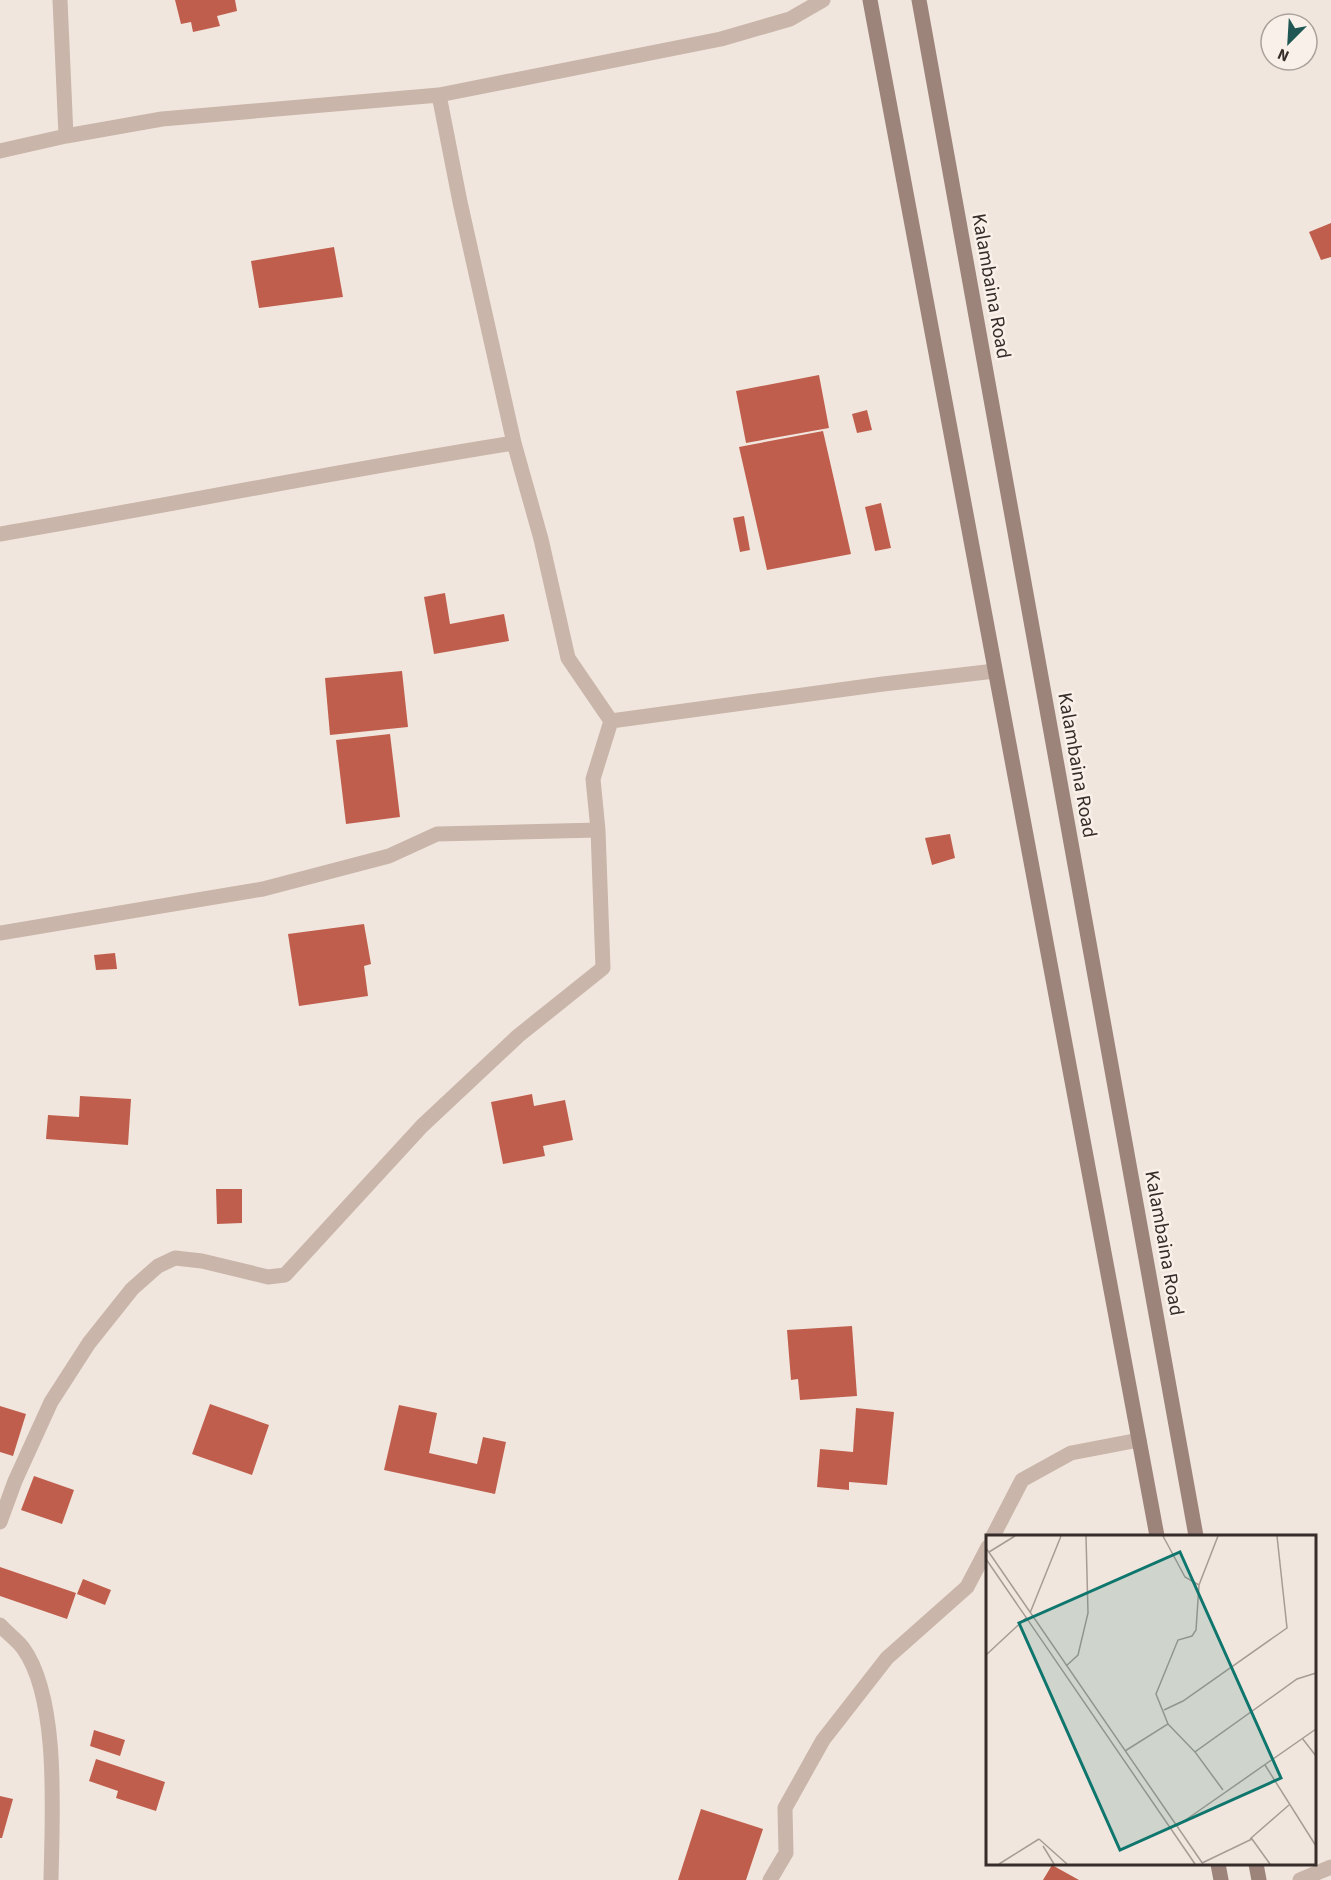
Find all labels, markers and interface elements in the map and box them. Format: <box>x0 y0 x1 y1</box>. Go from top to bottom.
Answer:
north arrow <box>1259 12 1319 72</box>
text: N <box>1274 43 1293 67</box>
street label: Kalambaina Road <box>964 211 1018 361</box>
street label: Kalambaina Road <box>1050 690 1104 840</box>
street label: Kalambaina Road <box>1137 1168 1191 1318</box>
inset map <box>986 1535 1316 1865</box>

